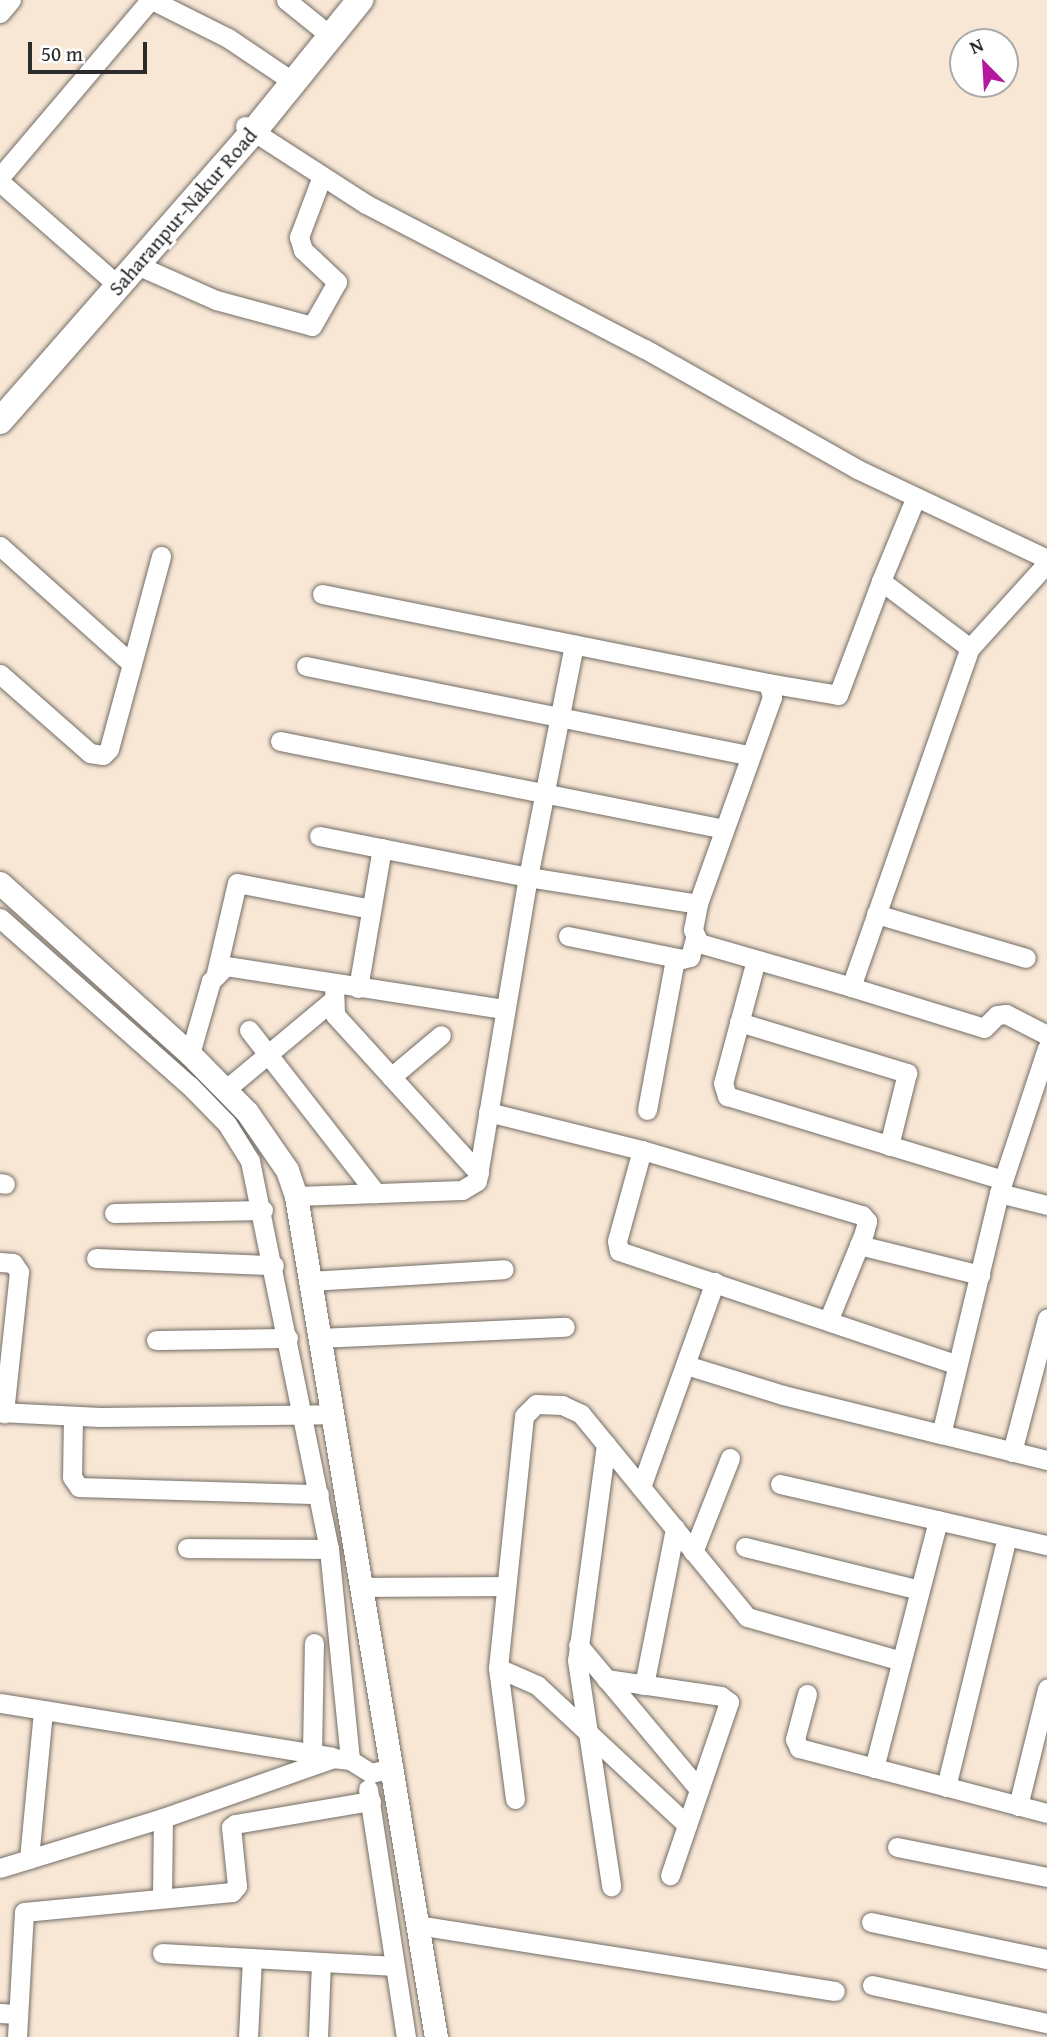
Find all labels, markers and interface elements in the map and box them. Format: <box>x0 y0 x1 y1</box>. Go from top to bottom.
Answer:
scale bar <box>32 28 150 72</box>
north arrow <box>949 28 1019 98</box>
text: N <box>965 30 988 61</box>
text: 50 m <box>41 38 83 69</box>
street label: Saharanpur-Nakur Road <box>103 123 263 301</box>

